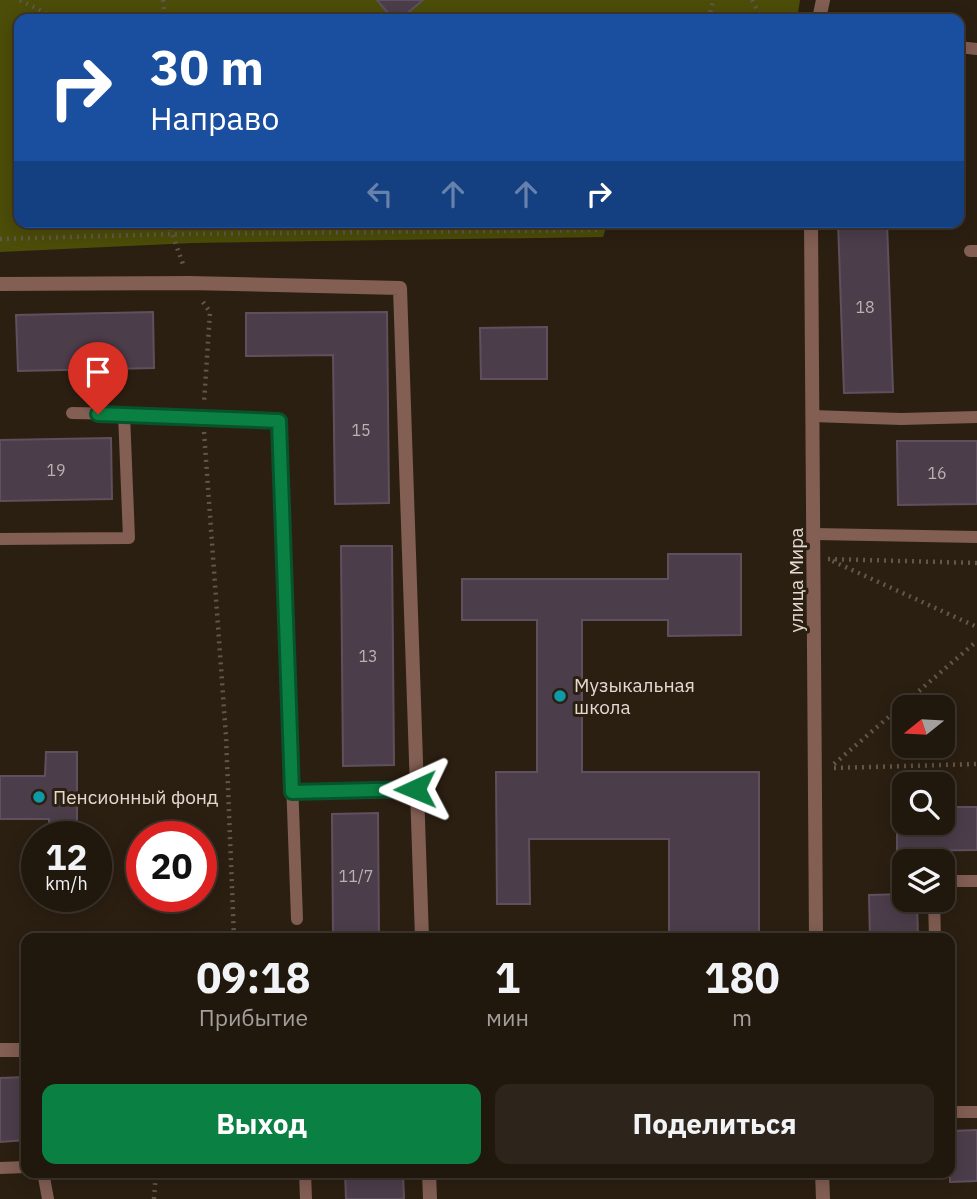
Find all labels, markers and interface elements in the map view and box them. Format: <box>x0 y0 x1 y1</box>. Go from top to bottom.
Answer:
text: 30 m <box>150 35 264 98</box>
icon: right <box>35 42 126 133</box>
text: Направо <box>150 97 279 139</box>
icon: left <box>361 175 399 213</box>
icon: ahead <box>434 175 472 213</box>
icon: ahead <box>507 175 545 213</box>
icon: right <box>580 175 618 213</box>
house number: 18 <box>855 297 875 317</box>
pin <box>68 342 128 414</box>
icon: arrive <box>79 353 117 391</box>
house number: 15 <box>351 420 371 440</box>
house number: 19 <box>46 460 66 480</box>
house number: 16 <box>927 463 947 483</box>
street label: улица Мира <box>784 528 808 632</box>
house number: 13 <box>358 646 378 666</box>
place label: Музыкальная школа <box>574 673 695 719</box>
marker: Музыкальная школа <box>552 688 568 704</box>
north arrow <box>892 695 956 758</box>
map controls <box>892 695 955 912</box>
position arrow <box>378 752 452 826</box>
button: search <box>892 772 955 835</box>
place label: Пенсионный фонд <box>53 785 218 809</box>
marker: Пенсионный фонд <box>31 789 47 805</box>
speed limit sign: 20 <box>126 821 217 912</box>
text: 12 <box>45 834 88 880</box>
button: layers <box>892 849 955 912</box>
house number: 11/7 <box>339 866 373 886</box>
text: km/h <box>45 872 88 895</box>
text: 09:18 <box>196 950 311 1005</box>
text: 1 <box>495 950 520 1005</box>
text: 180 <box>704 950 780 1005</box>
text: Прибытие <box>199 1002 308 1032</box>
text: мин <box>486 1002 529 1032</box>
text: m <box>732 1002 752 1032</box>
button: Выход <box>42 1084 481 1164</box>
button: Поделиться <box>495 1084 934 1164</box>

